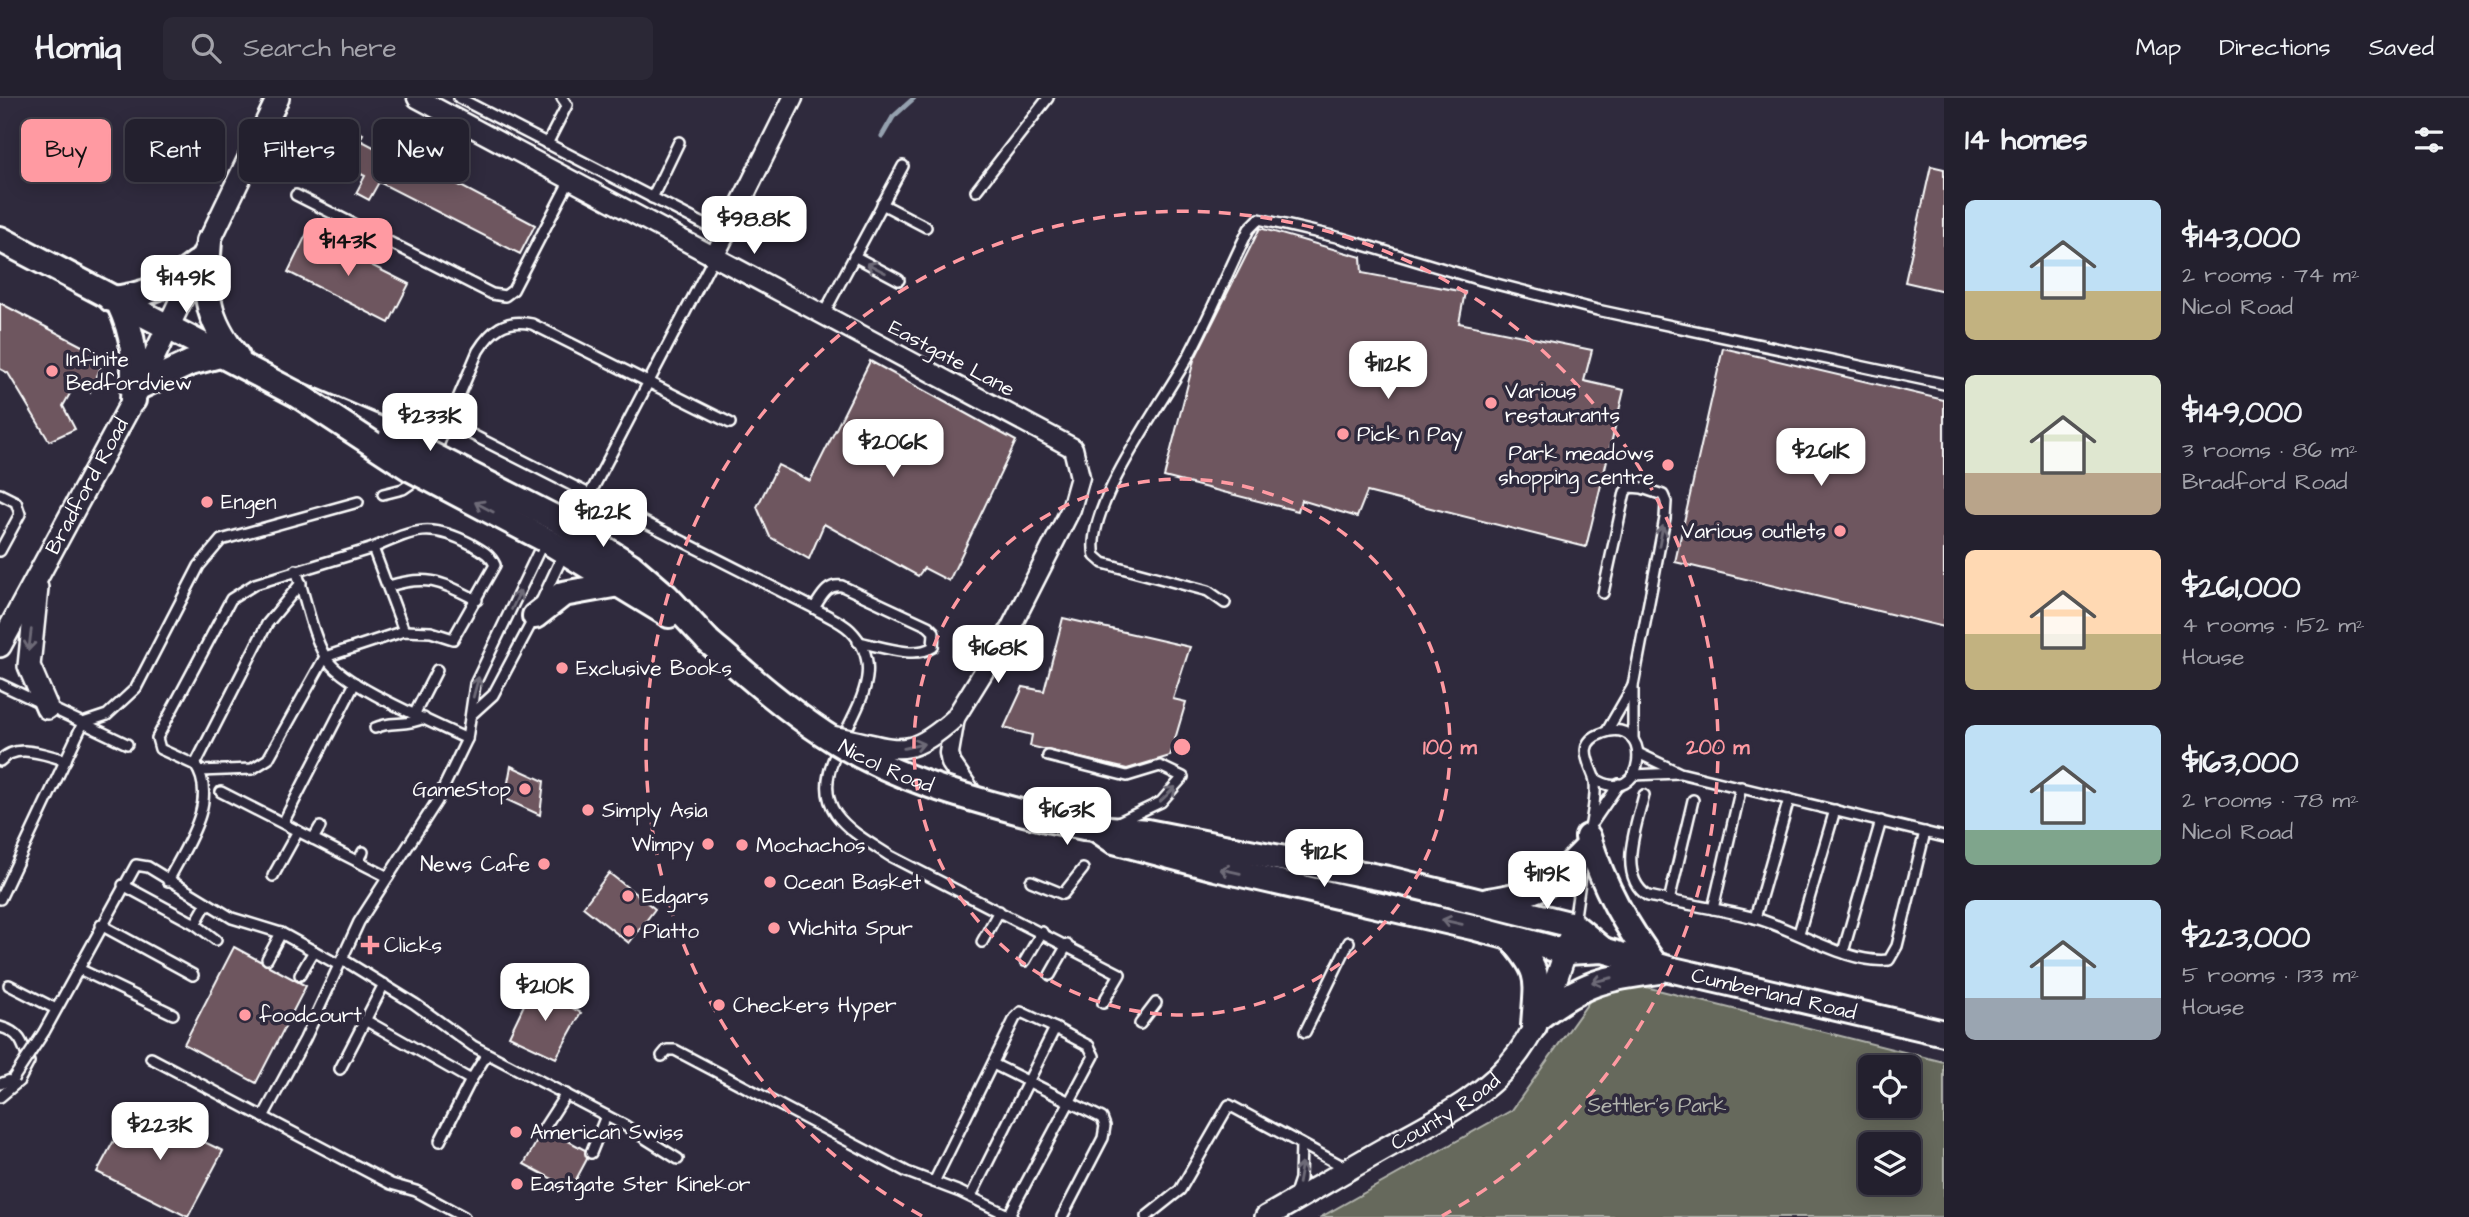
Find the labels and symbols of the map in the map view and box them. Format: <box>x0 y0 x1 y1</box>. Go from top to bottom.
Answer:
pin: $98.8K <box>697 197 811 256</box>
pin: $143K <box>299 218 397 278</box>
pin: $149K <box>137 256 235 315</box>
one-way arrow <box>867 261 887 275</box>
street label: Eastgate Lane <box>883 313 1020 406</box>
pin: $112K <box>1339 342 1437 401</box>
place label: Infinite Bedfordview <box>66 345 192 398</box>
marker: Infinite Bedfordview <box>44 363 60 379</box>
place label: Various restaurants <box>1505 377 1620 430</box>
pin: $233K <box>381 394 479 453</box>
marker: Various restaurants <box>1483 395 1499 411</box>
street label: Bradford Road <box>38 412 136 560</box>
pin: $206K <box>844 420 942 479</box>
place label: Pick n Pay <box>1357 420 1463 451</box>
marker: Pick n Pay <box>1335 426 1351 442</box>
pin: $261K <box>1772 428 1870 488</box>
place label: Park meadows shopping centre <box>1498 439 1654 494</box>
marker: Park meadows shopping centre <box>1660 457 1676 473</box>
place label: Engen <box>221 488 277 519</box>
pin: $122K <box>554 490 652 549</box>
marker: Engen <box>199 494 215 510</box>
one-way arrow <box>474 500 495 513</box>
place label: Various outlets <box>1681 517 1826 546</box>
marker: Various outlets <box>1832 523 1848 539</box>
one-way arrow <box>1655 525 1669 548</box>
one-way arrow <box>509 590 523 611</box>
pin: $168K <box>949 626 1047 685</box>
one-way arrow <box>24 628 37 651</box>
place label: Exclusive Books <box>576 654 732 683</box>
marker: Exclusive Books <box>554 660 570 676</box>
one-way arrow <box>470 677 483 699</box>
street label: Nicol Road <box>833 732 938 800</box>
text: 100 m <box>1423 733 1478 762</box>
text: 200 m <box>1685 733 1750 762</box>
centre of rings <box>1170 735 1194 759</box>
one-way arrow <box>902 739 924 752</box>
place label: GameStop <box>413 775 511 805</box>
marker: GameStop <box>517 781 533 797</box>
one-way arrow <box>1159 786 1176 803</box>
pin: $163K <box>1018 788 1116 847</box>
place label: Simply Asia <box>602 796 708 827</box>
marker: Simply Asia <box>580 802 596 818</box>
place label: Wimpy <box>632 830 694 861</box>
pin: $112K <box>1275 830 1373 889</box>
place label: Mochachos <box>756 831 866 860</box>
marker: Wimpy <box>700 836 716 852</box>
marker: Mochachos <box>734 837 750 853</box>
place label: News Cafe <box>420 850 530 879</box>
pin: $119K <box>1498 852 1596 911</box>
marker: News Cafe <box>536 856 552 872</box>
one-way arrow <box>1219 864 1242 878</box>
place label: Ocean Basket <box>784 868 922 897</box>
marker: Ocean Basket <box>762 874 778 890</box>
place label: Edgars <box>642 882 709 913</box>
marker: Edgars <box>620 888 636 904</box>
place label: Wichita Spur <box>788 914 913 944</box>
one-way arrow <box>1441 915 1464 928</box>
place label: Piatto <box>643 917 699 946</box>
marker: Wichita Spur <box>766 920 782 936</box>
marker: Piatto <box>621 923 637 939</box>
place label: Clicks <box>384 931 442 960</box>
marker: Clicks <box>362 937 378 953</box>
street label: Cumberland Road <box>1688 961 1859 1027</box>
pin: $210K <box>496 964 594 1023</box>
one-way arrow <box>1591 974 1614 987</box>
place label: Checkers Hyper <box>733 991 897 1022</box>
marker: Checkers Hyper <box>711 997 727 1013</box>
place label: foodcourt <box>259 1001 362 1030</box>
marker: foodcourt <box>237 1007 253 1023</box>
street label: County Road <box>1385 1067 1507 1158</box>
park label: Settler's Park <box>1587 1091 1727 1120</box>
pin: $223K <box>111 1102 209 1162</box>
place label: American Swiss <box>530 1118 684 1147</box>
marker: American Swiss <box>508 1124 524 1140</box>
one-way arrow <box>1294 1162 1307 1185</box>
place label: Eastgate Ster Kinekor <box>531 1170 751 1201</box>
marker: Eastgate Ster Kinekor <box>509 1176 525 1192</box>

